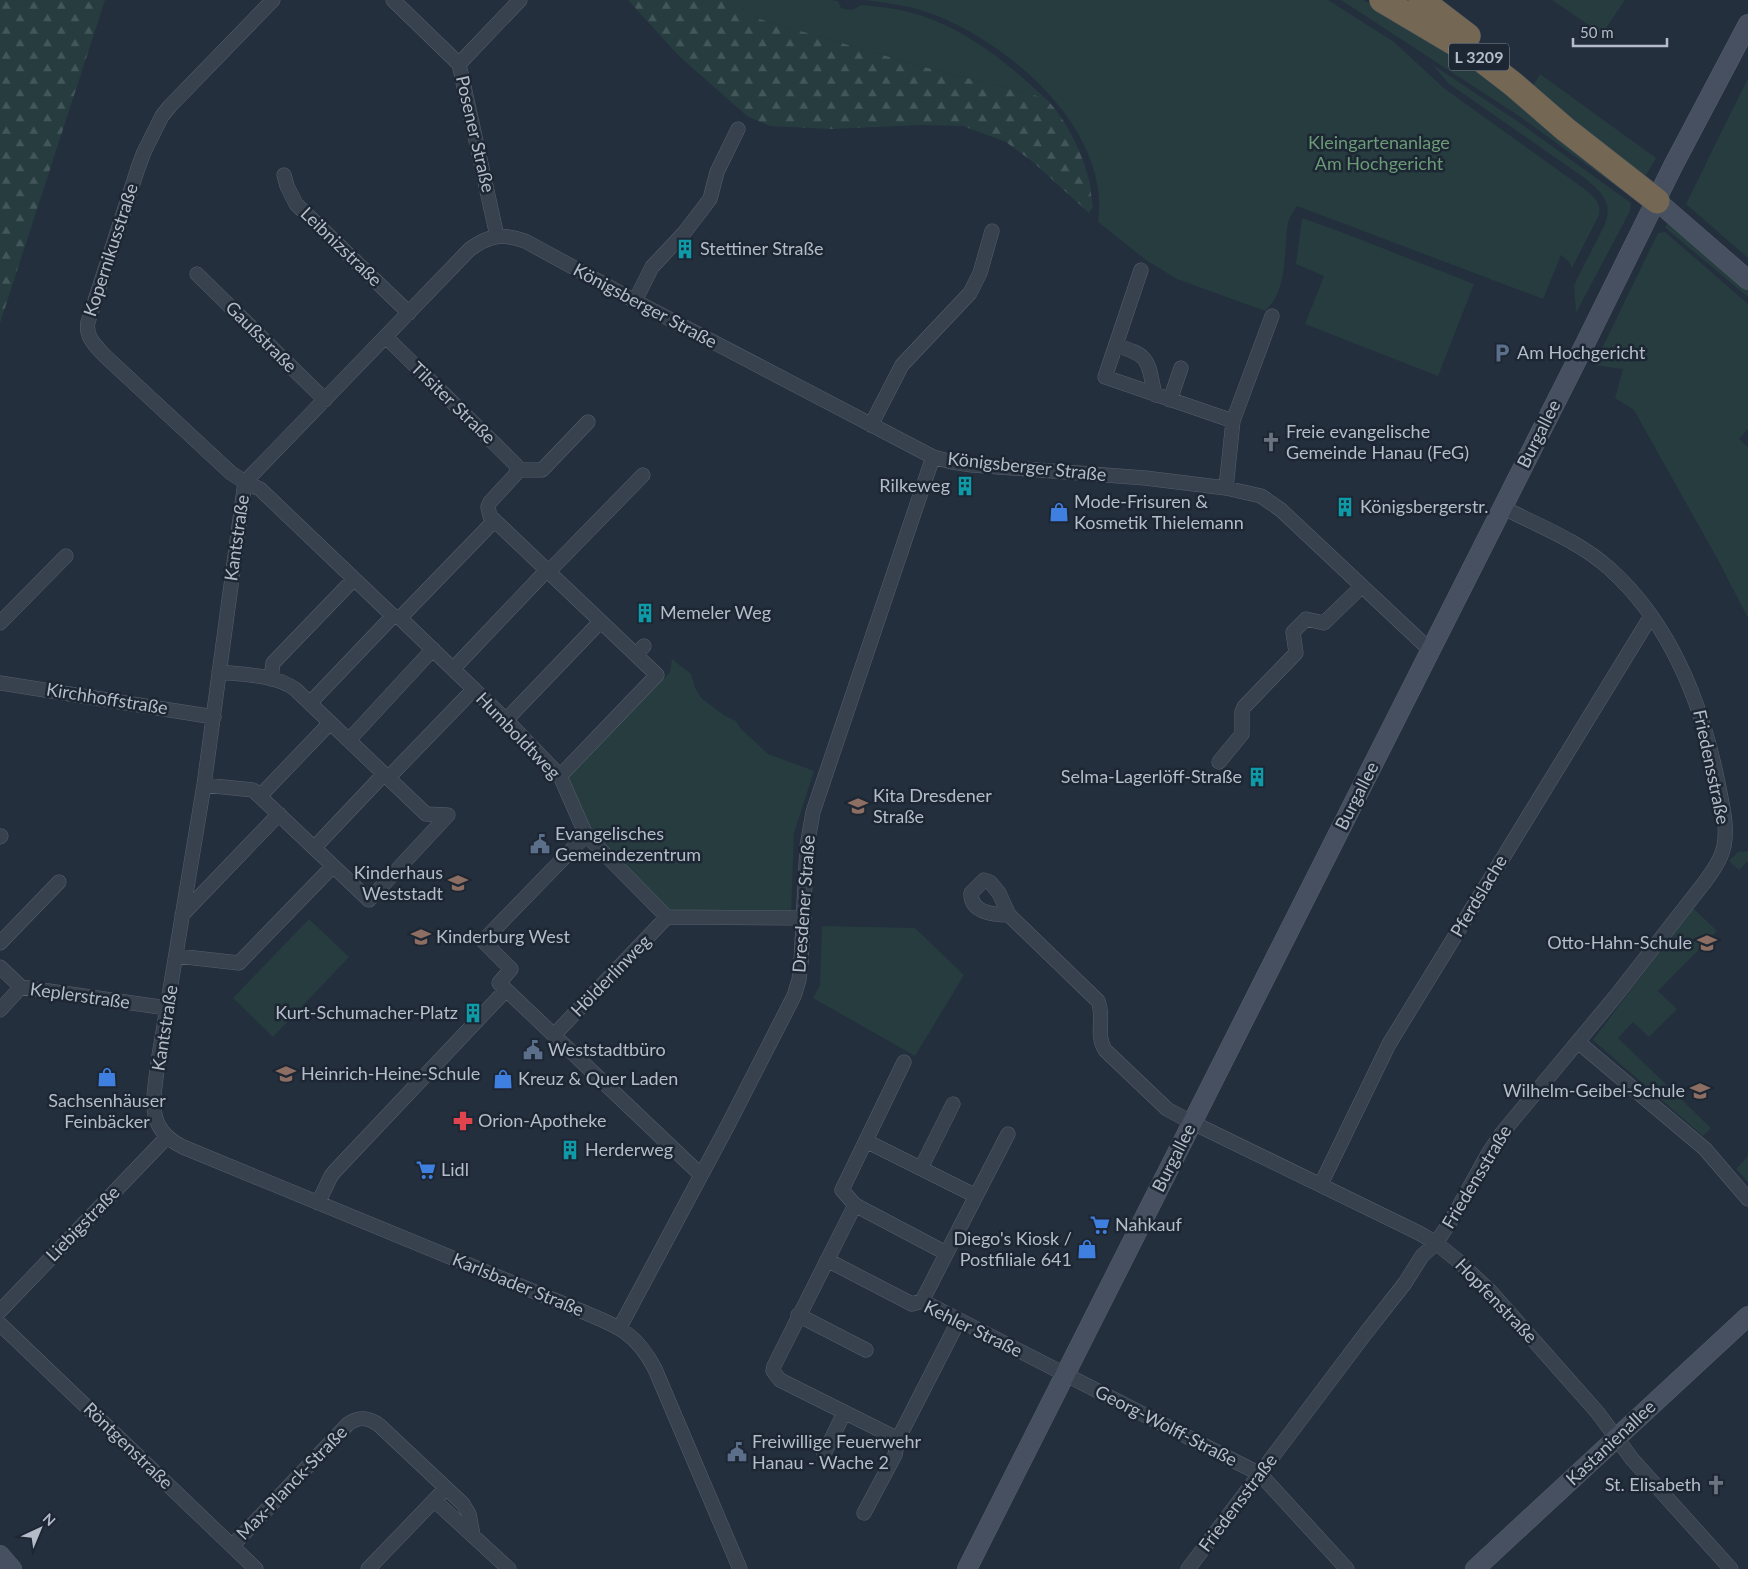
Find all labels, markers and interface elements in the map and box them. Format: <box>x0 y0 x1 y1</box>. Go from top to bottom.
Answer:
scale bar <box>1573 15 1667 47</box>
text: 50 m <box>1580 23 1614 41</box>
road number: L 3209 <box>1449 44 1509 70</box>
street label: Posener Straße <box>452 73 500 194</box>
park label: Kleingartenanlage Am Hochgericht <box>1308 131 1450 174</box>
street label: Kopernikusstraße <box>78 180 142 319</box>
street label: Leibnizstraße <box>296 202 387 291</box>
place label: Stettiner Straße <box>700 237 823 259</box>
building icon: Stettiner Straße <box>674 238 696 260</box>
street label: Königsberger Straße <box>570 258 721 352</box>
street label: Gaußstraße <box>221 296 302 377</box>
place label: Am Hochgericht <box>1517 341 1646 363</box>
parking icon: Am Hochgericht <box>1491 342 1513 364</box>
street label: Tilsiter Straße <box>407 356 501 448</box>
street label: Burgallee <box>1512 396 1565 471</box>
place label: Freie evangelische Gemeinde Hanau (FeG) <box>1286 420 1469 463</box>
church icon: Freie evangelische Gemeinde Hanau (FeG) <box>1260 431 1282 453</box>
street label: Königsberger Straße <box>947 447 1108 485</box>
place label: Rilkeweg <box>879 474 950 496</box>
building icon: Rilkeweg <box>954 475 976 497</box>
place label: Mode-Frisuren & Kosmetik Thielemann <box>1074 490 1244 533</box>
street label: Kantstraße <box>219 493 253 582</box>
place label: Königsbergerstr. <box>1360 495 1488 517</box>
building icon: Königsbergerstr. <box>1334 496 1356 518</box>
shop icon: Mode-Frisuren & Kosmetik Thielemann <box>1048 501 1070 523</box>
place label: Memeler Weg <box>660 601 771 623</box>
building icon: Memeler Weg <box>634 602 656 624</box>
street label: Kirchhoffstraße <box>45 678 169 718</box>
street label: Humboldtweg <box>472 687 566 783</box>
street label: Friedensstraße <box>1689 707 1735 826</box>
street label: Burgallee <box>1330 758 1383 833</box>
place label: Selma-Lagerlöff-Straße <box>1061 765 1242 787</box>
building icon: Selma-Lagerlöff-Straße <box>1246 766 1268 788</box>
place label: Kita Dresdener Straße <box>873 784 992 827</box>
school or university icon: Kita Dresdener Straße <box>847 795 869 817</box>
place label: Evangelisches Gemeindezentrum <box>555 822 701 865</box>
public building icon: Evangelisches Gemeindezentrum <box>529 833 551 855</box>
street label: Dresdener Straße <box>787 834 819 974</box>
street label: Pferdslache <box>1445 850 1511 940</box>
place label: Kinderhaus Weststadt <box>354 861 444 904</box>
school or university icon: Kinderhaus Weststadt <box>447 872 469 894</box>
place label: Kinderburg West <box>436 925 571 947</box>
school or university icon: Kinderburg West <box>410 926 432 948</box>
street label: Hölderlinweg <box>566 930 655 1021</box>
place label: Otto-Hahn-Schule <box>1547 931 1692 953</box>
school or university icon: Otto-Hahn-Schule <box>1696 932 1718 954</box>
street label: Keplerstraße <box>29 977 132 1013</box>
street label: Kantstraße <box>146 983 182 1072</box>
place label: Kurt-Schumacher-Platz <box>275 1001 458 1023</box>
building icon: Kurt-Schumacher-Platz <box>462 1002 484 1024</box>
place label: Weststadtbüro <box>548 1038 666 1060</box>
public building icon: Weststadtbüro <box>522 1039 544 1061</box>
place label: Heinrich-Heine-Schule <box>301 1062 480 1084</box>
school or university icon: Heinrich-Heine-Schule <box>275 1063 297 1085</box>
shop icon: Sachsenhäuser Feinbäcker <box>96 1066 118 1088</box>
place label: Kreuz & Quer Laden <box>518 1067 678 1089</box>
shop icon: Kreuz & Quer Laden <box>492 1068 514 1090</box>
place label: Wilhelm-Geibel-Schule <box>1503 1079 1685 1101</box>
school or university icon: Wilhelm-Geibel-Schule <box>1689 1080 1711 1102</box>
place label: Sachsenhäuser Feinbäcker <box>48 1089 166 1132</box>
place label: Orion-Apotheke <box>478 1109 606 1131</box>
pharmacy icon: Orion-Apotheke <box>452 1110 474 1132</box>
street label: Burgallee <box>1147 1120 1200 1195</box>
street label: Friedensstraße <box>1437 1121 1516 1232</box>
place label: Herderweg <box>585 1138 673 1160</box>
building icon: Herderweg <box>559 1139 581 1161</box>
place label: Lidl <box>441 1158 469 1180</box>
supermarket icon: Lidl <box>415 1159 437 1181</box>
street label: Liebigstraße <box>41 1181 124 1266</box>
place label: Nahkauf <box>1115 1213 1183 1235</box>
supermarket icon: Nahkauf <box>1089 1214 1111 1236</box>
place label: Diego's Kiosk / Postfiliale 641 <box>954 1227 1072 1270</box>
shop icon: Diego's Kiosk / Postfiliale 641 <box>1076 1238 1098 1260</box>
street label: Karlsbader Straße <box>449 1248 587 1320</box>
street label: Hopfenstraße <box>1451 1254 1542 1347</box>
street label: Kehler Straße <box>921 1295 1026 1361</box>
street label: Georg-Wolff-Straße <box>1092 1380 1241 1470</box>
street label: Kastanienallee <box>1561 1395 1660 1489</box>
street label: Röntgenstraße <box>79 1397 178 1493</box>
street label: Max-Planck-Straße <box>231 1421 351 1544</box>
place label: Freiwillige Feuerwehr Hanau - Wache 2 <box>752 1430 922 1473</box>
public building icon: Freiwillige Feuerwehr Hanau - Wache 2 <box>726 1441 748 1463</box>
street label: Friedensstraße <box>1193 1449 1281 1556</box>
place label: St. Elisabeth <box>1605 1473 1701 1495</box>
church icon: St. Elisabeth <box>1705 1474 1727 1496</box>
north arrow <box>15 1504 65 1554</box>
text: N <box>40 1509 59 1529</box>

